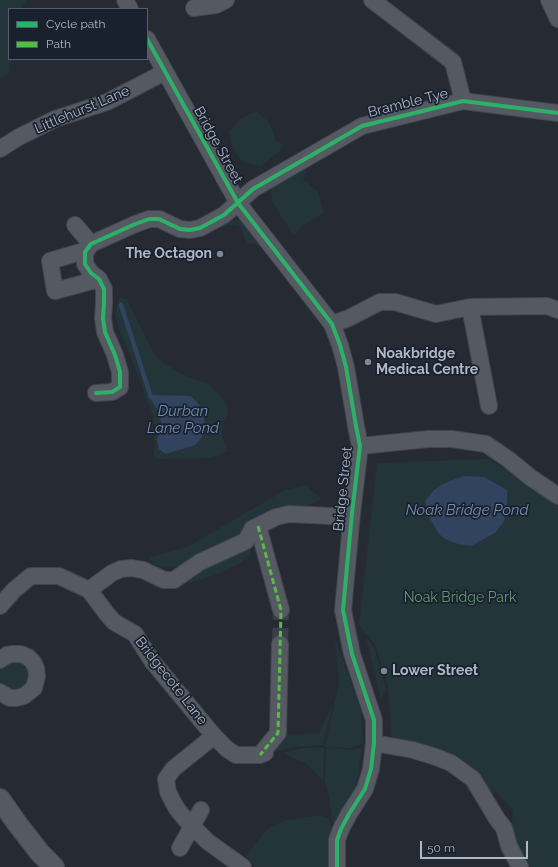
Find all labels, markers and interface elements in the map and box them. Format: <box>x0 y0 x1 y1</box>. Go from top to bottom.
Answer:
legend <box>8 8 148 60</box>
text: Cycle path <box>46 17 105 31</box>
text: Path <box>46 37 71 51</box>
street label: Littlehurst Lane <box>32 82 132 138</box>
street label: Bramble Tye <box>366 85 450 121</box>
street label: Bridge Street <box>190 104 246 186</box>
place label: The Octagon <box>125 246 212 262</box>
marker: The Octagon <box>215 249 225 259</box>
place label: Noakbridge Medical Centre <box>376 346 478 378</box>
marker: Noakbridge Medical Centre <box>363 357 373 367</box>
water label: Durban Lane Pond <box>147 402 219 437</box>
street label: Bridge Street <box>330 446 356 532</box>
water label: Noak Bridge Pond <box>406 501 528 519</box>
park label: Noak Bridge Park <box>404 590 516 606</box>
street label: Bridgecote Lane <box>131 634 211 728</box>
place label: Lower Street <box>392 663 478 679</box>
marker: Lower Street <box>379 666 389 676</box>
scale bar <box>422 833 530 859</box>
text: 50 m <box>427 841 455 855</box>

